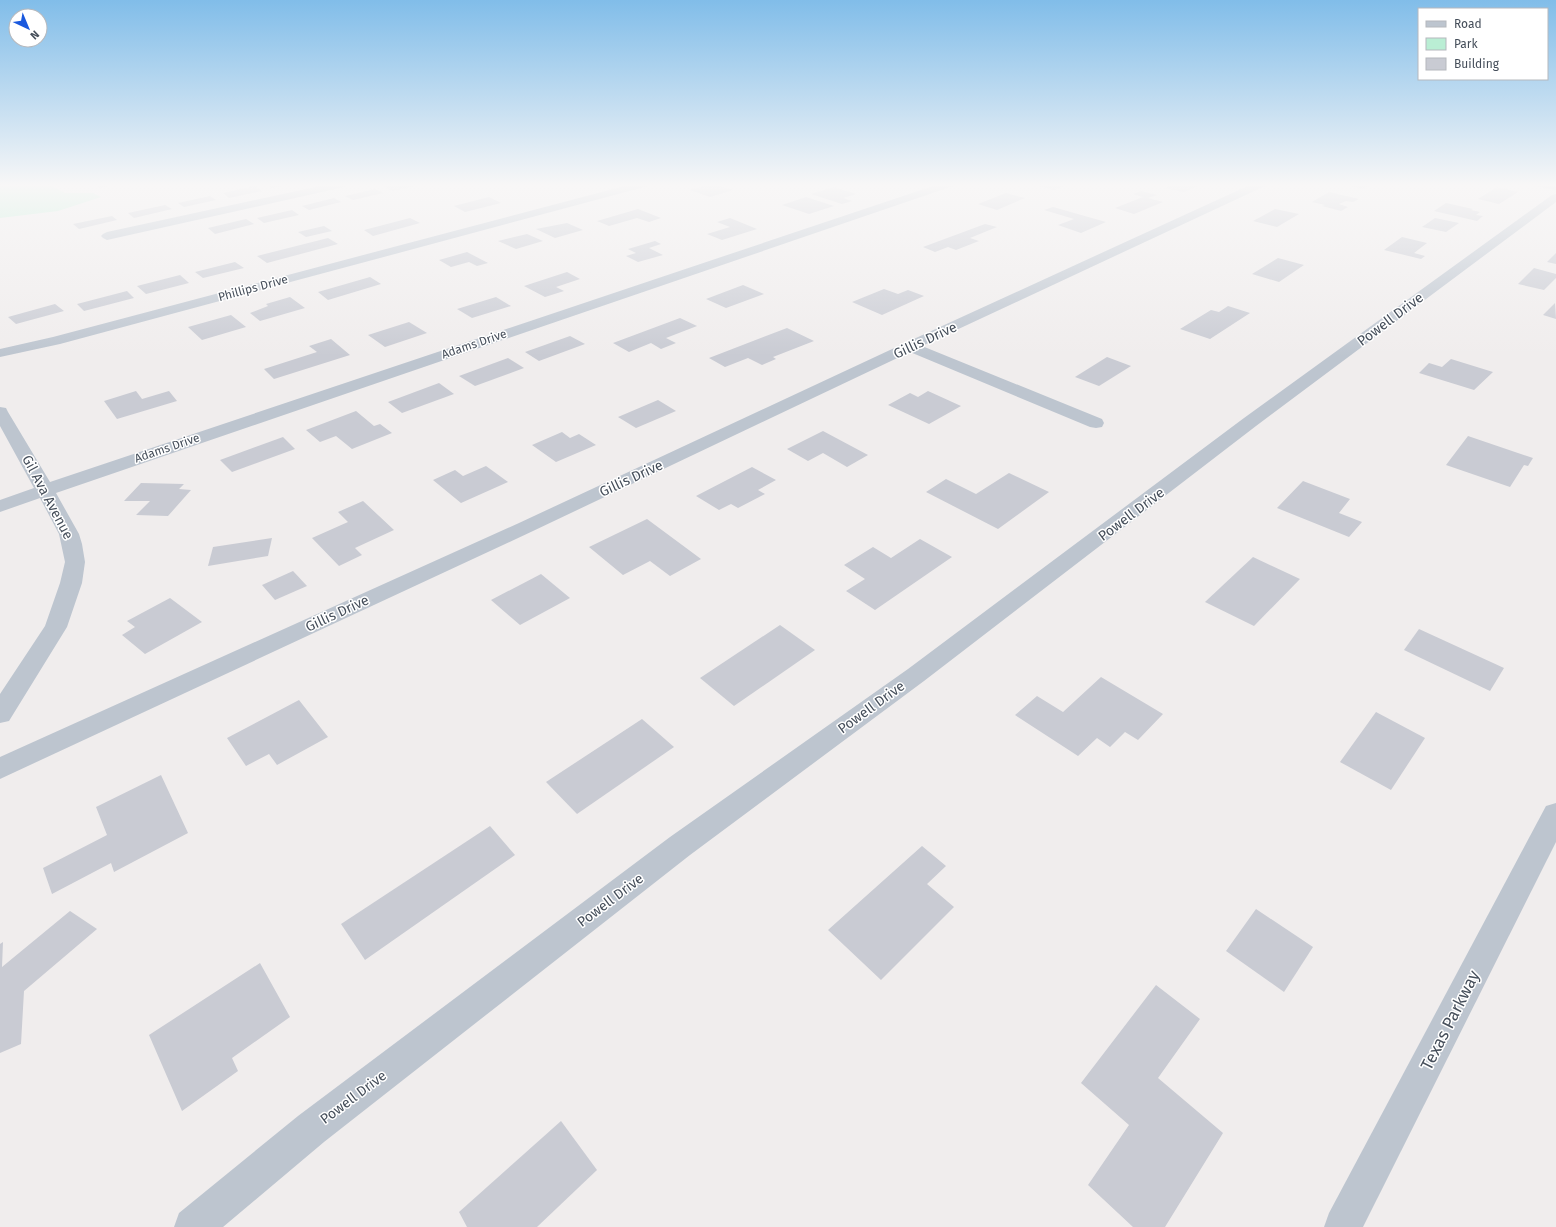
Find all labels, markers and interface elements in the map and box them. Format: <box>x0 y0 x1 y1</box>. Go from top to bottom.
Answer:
north arrow <box>8 8 48 48</box>
legend <box>1418 8 1548 80</box>
text: Road <box>1454 17 1482 31</box>
text: N <box>27 28 42 42</box>
text: Park <box>1454 37 1478 51</box>
text: Building <box>1454 57 1500 71</box>
street label: Phillips Drive <box>217 272 289 304</box>
street label: Powell Drive <box>1354 289 1427 350</box>
street label: Gillis Drive <box>891 318 960 363</box>
street label: Adams Drive <box>440 326 508 362</box>
street label: Adams Drive <box>133 430 201 466</box>
street label: Gil Ava Avenue <box>18 452 77 542</box>
street label: Gillis Drive <box>597 456 666 501</box>
street label: Powell Drive <box>1095 484 1168 545</box>
street label: Gillis Drive <box>303 591 372 636</box>
street label: Powell Drive <box>835 678 908 737</box>
street label: Powell Drive <box>574 870 647 931</box>
street label: Texas Parkway <box>1416 966 1485 1074</box>
street label: Powell Drive <box>317 1067 390 1128</box>

